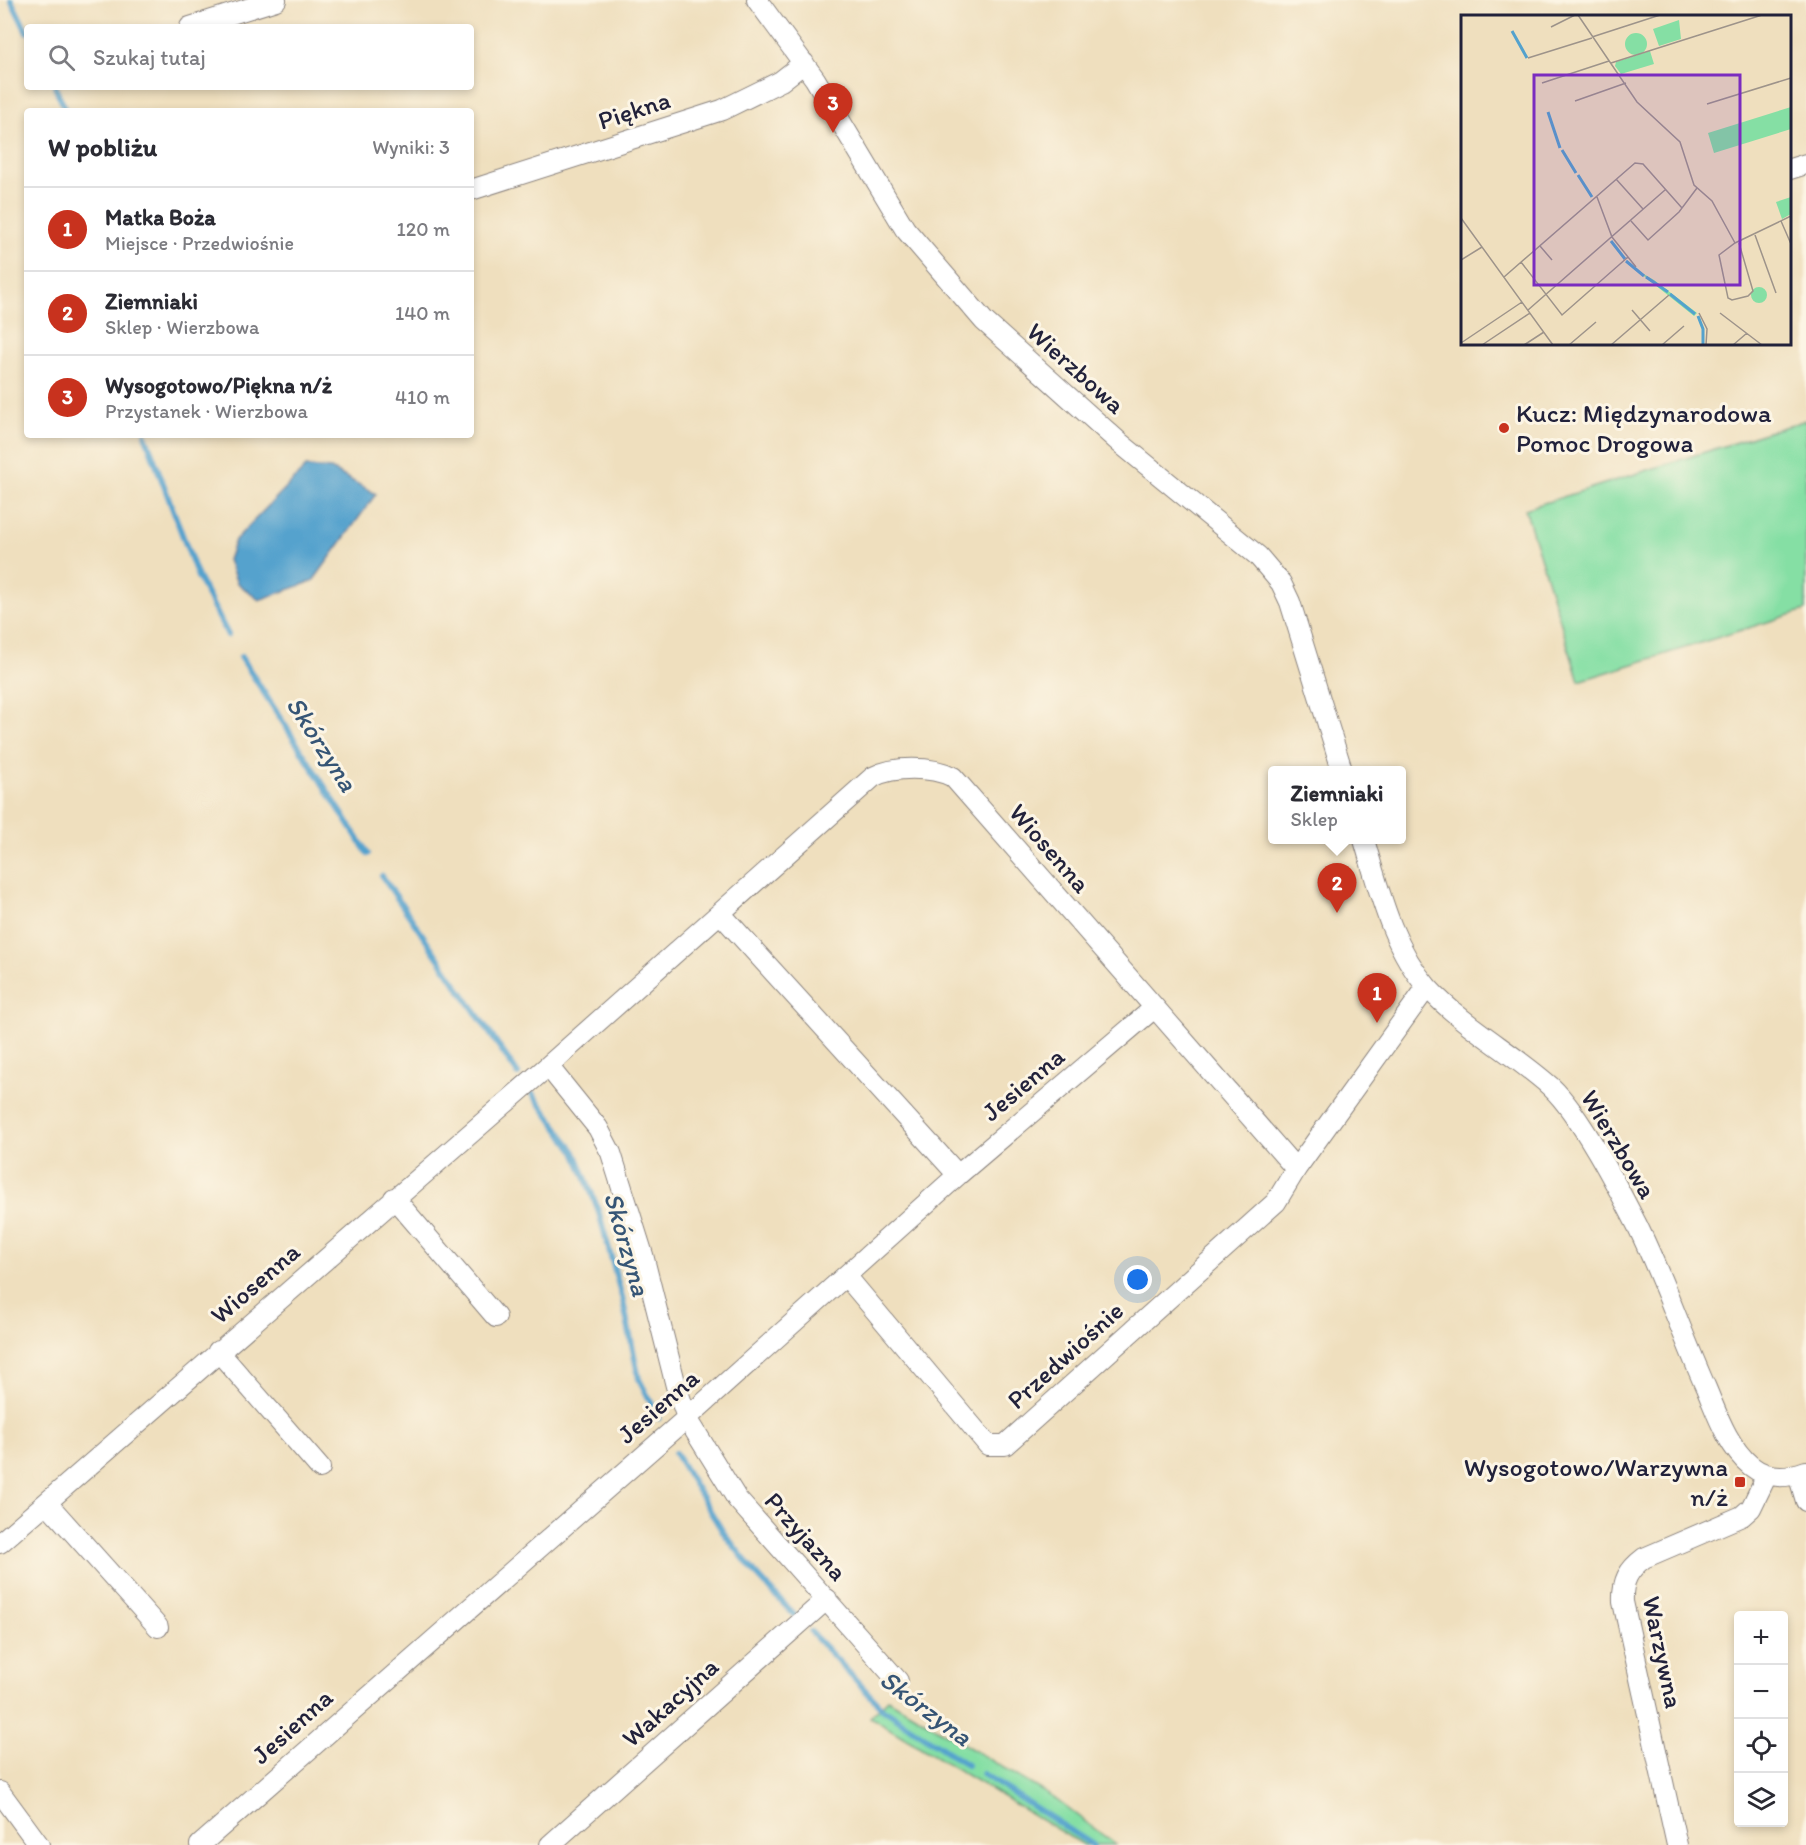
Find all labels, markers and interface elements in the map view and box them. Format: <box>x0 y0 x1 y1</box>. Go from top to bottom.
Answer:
inset map <box>1461 15 1791 345</box>
search box <box>24 24 474 90</box>
icon: search <box>45 41 78 74</box>
text: Szukaj tutaj <box>93 44 206 71</box>
street label: Piękna <box>594 83 674 137</box>
pin: 3 <box>814 84 852 133</box>
text: W pobliżu <box>48 131 157 163</box>
text: Wyniki: 3 <box>372 135 450 159</box>
text: Matka Boża <box>105 204 216 231</box>
text: 1 <box>63 217 72 241</box>
text: 120 m <box>397 217 450 241</box>
text: Miejsce · Przedwiośnie <box>105 231 294 255</box>
text: Ziemniaki <box>105 288 198 315</box>
text: 2 <box>62 301 73 325</box>
text: 140 m <box>395 301 450 325</box>
text: Sklep · Wierzbowa <box>105 315 259 339</box>
street label: Wierzbowa <box>1020 316 1132 421</box>
text: Wysogotowo/Piękna n/ż <box>105 372 332 399</box>
text: 3 <box>62 385 73 409</box>
text: 410 m <box>395 385 450 409</box>
place label: Kucz: Międzynarodowa Pomoc Drogowa <box>1516 397 1772 459</box>
text: Przystanek · Wierzbowa <box>105 399 308 423</box>
marker: Kucz: Międzynarodowa Pomoc Drogowa <box>1497 421 1511 435</box>
water label: Skórzyna <box>279 690 366 798</box>
popup <box>1268 766 1406 844</box>
text: Ziemniaki <box>1291 780 1383 807</box>
street label: Wiosenna <box>1002 797 1098 900</box>
text: Sklep <box>1291 807 1338 831</box>
pin: 2 <box>1318 864 1356 913</box>
pin: 1 <box>1358 974 1396 1023</box>
street label: Jesienna <box>975 1040 1071 1128</box>
street label: Wierzbowa <box>1574 1084 1664 1205</box>
water label: Skórzyna <box>597 1188 658 1301</box>
street label: Wiosenna <box>204 1235 307 1331</box>
your location <box>1123 1265 1152 1294</box>
street label: Przedwiośnie <box>1000 1294 1130 1416</box>
street label: Jesienna <box>611 1361 706 1450</box>
place label: Wysogotowo/Warzywna n/ż <box>1464 1451 1728 1513</box>
marker: Wysogotowo/Warzywna n/ż <box>1733 1475 1747 1489</box>
street label: Przyjazna <box>758 1485 854 1587</box>
street label: Warzywna <box>1636 1593 1691 1711</box>
map controls <box>1734 1611 1788 1827</box>
button: + <box>1734 1611 1788 1665</box>
street label: Wakacyjna <box>615 1650 725 1754</box>
water label: Skórzyna <box>874 1662 980 1753</box>
button: − <box>1734 1665 1788 1719</box>
street label: Jesienna <box>245 1681 339 1771</box>
button: locate <box>1734 1719 1788 1773</box>
button: layers <box>1734 1773 1788 1827</box>

